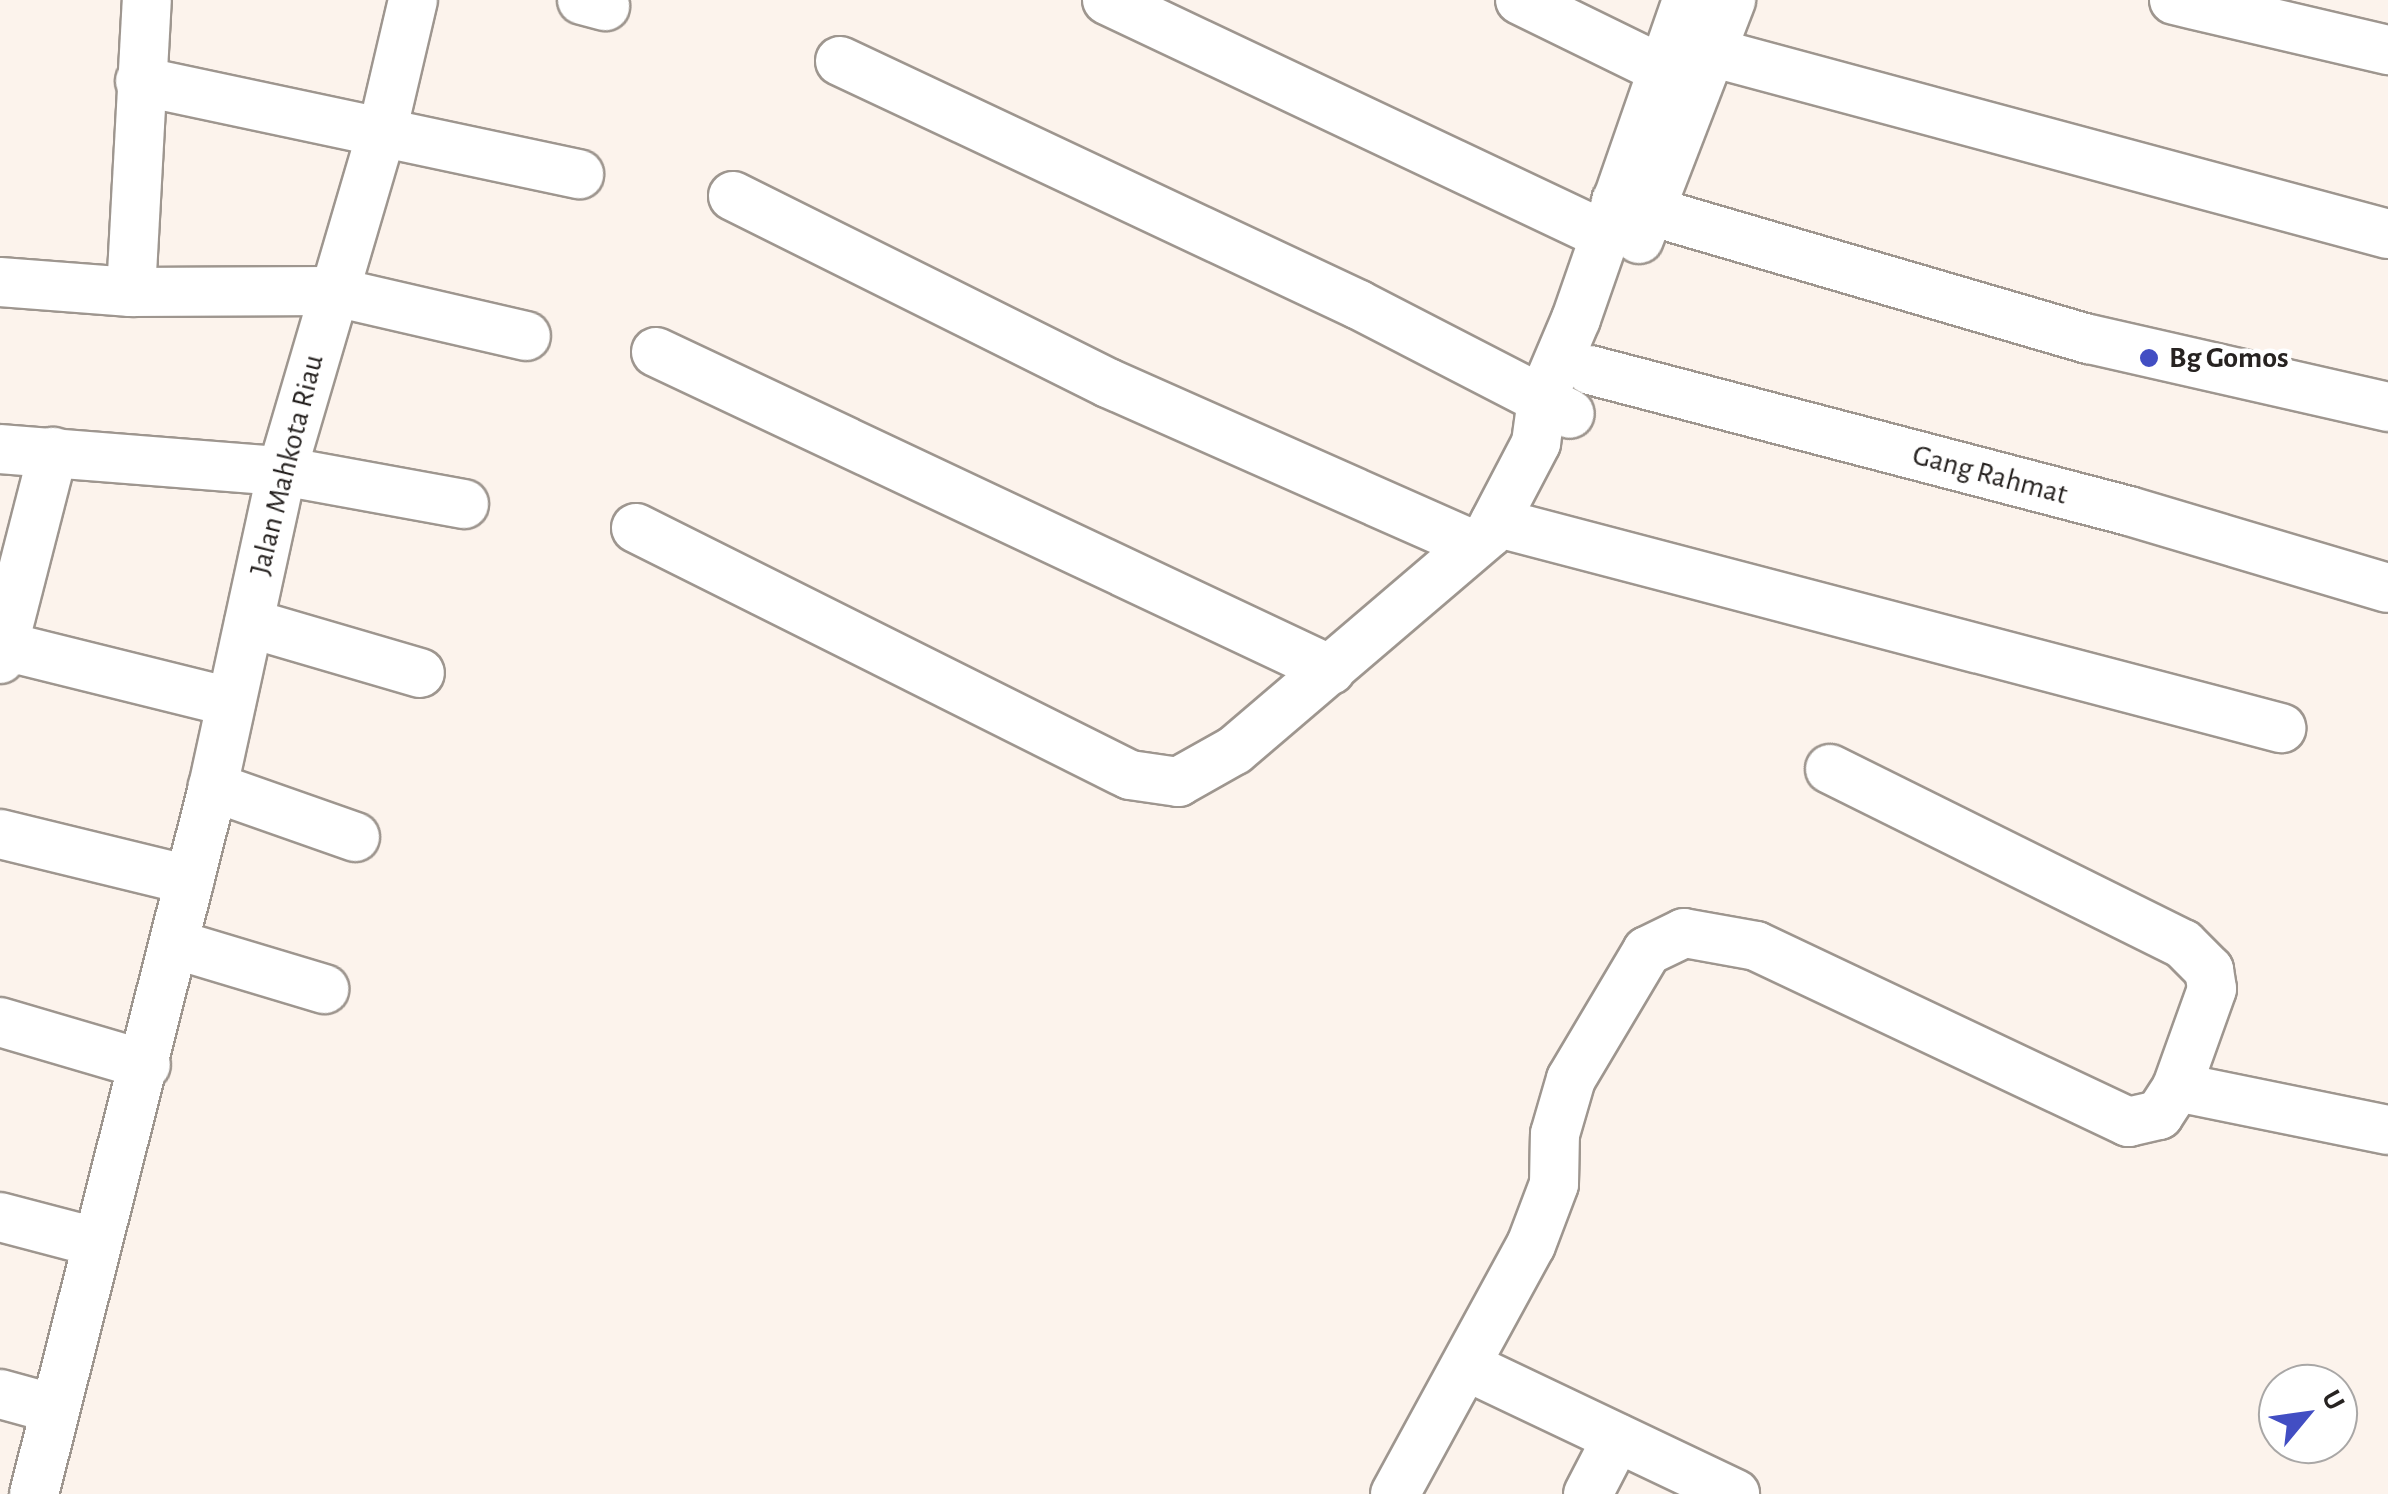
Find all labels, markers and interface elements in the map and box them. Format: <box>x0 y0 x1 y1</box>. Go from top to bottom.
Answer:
place label: Bg Gomos <box>2169 340 2289 376</box>
marker: Bg Gomos <box>2138 347 2160 369</box>
street label: Jalan Mahkota Riau <box>242 351 332 579</box>
street label: Gang Rahmat <box>1909 437 2071 513</box>
north arrow <box>2258 1364 2358 1464</box>
text: U <box>2316 1386 2349 1415</box>

